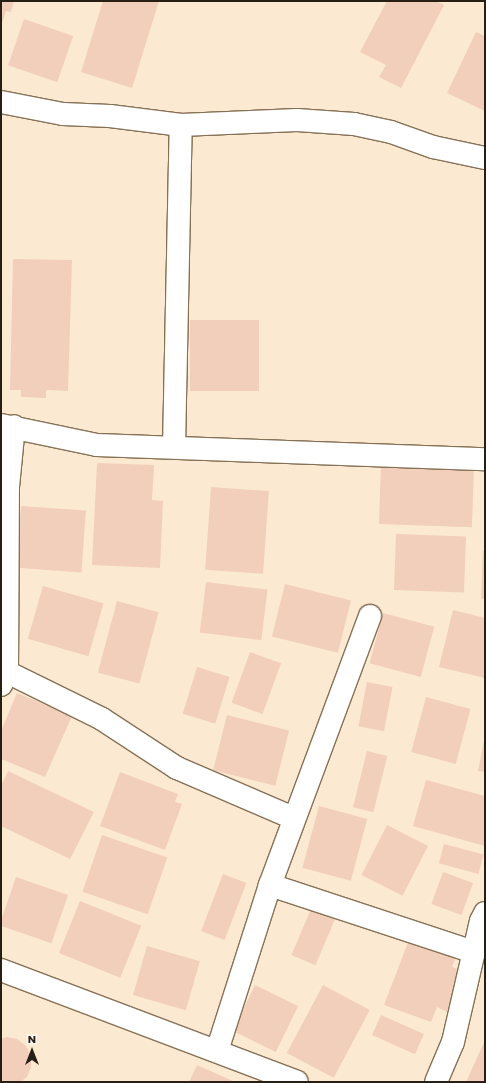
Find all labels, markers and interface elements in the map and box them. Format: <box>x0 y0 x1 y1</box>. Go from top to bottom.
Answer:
north arrow <box>12 1031 52 1071</box>
text: N <box>28 1031 36 1047</box>

